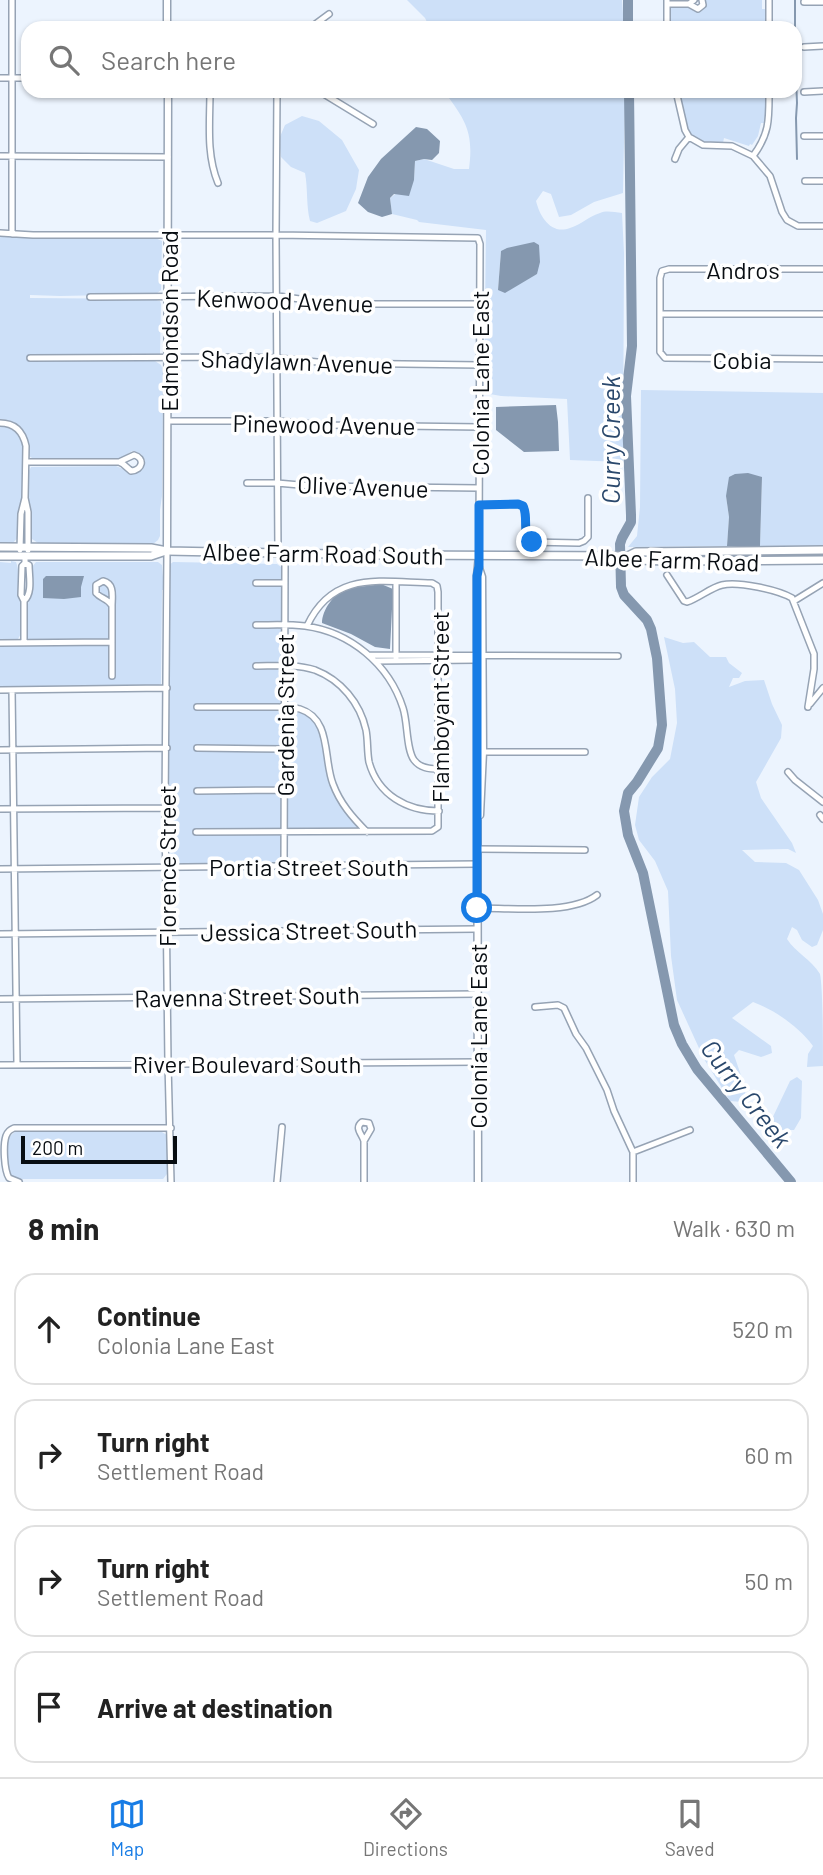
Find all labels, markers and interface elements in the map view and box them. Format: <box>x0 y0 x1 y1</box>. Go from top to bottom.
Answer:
search box <box>21 21 802 98</box>
icon: search <box>45 41 83 79</box>
text: Search here <box>101 44 236 75</box>
street label: Edmondson Road <box>154 230 183 412</box>
street label: Andros <box>706 255 780 284</box>
street label: Kenwood Avenue <box>196 282 374 318</box>
street label: Colonia Lane East <box>465 290 494 476</box>
street label: Shadylawn Avenue <box>200 343 394 379</box>
street label: Cobia <box>712 345 772 374</box>
water label: Curry Creek <box>594 375 625 504</box>
street label: Pinewood Avenue <box>232 408 416 440</box>
street label: Olive Avenue <box>297 469 429 503</box>
route end <box>516 526 547 557</box>
street label: Albee Farm Road South <box>202 536 444 570</box>
street label: Albee Farm Road <box>584 541 760 577</box>
street label: Flamboyant Street <box>425 611 454 803</box>
street label: Gardenia Street <box>270 634 299 796</box>
street label: Florence Street <box>152 785 181 947</box>
street label: Portia Street South <box>209 852 409 881</box>
route start <box>461 892 492 923</box>
street label: Jessica Street South <box>200 914 418 946</box>
street label: Colonia Lane East <box>463 943 492 1129</box>
street label: Ravenna Street South <box>134 980 360 1012</box>
water label: Curry Creek <box>695 1033 799 1153</box>
street label: River Boulevard South <box>133 1049 361 1078</box>
scale bar <box>21 1133 177 1165</box>
text: 200 m <box>32 1136 83 1159</box>
text: 8 min <box>28 1210 99 1246</box>
text: Walk · 630 m <box>673 1214 795 1242</box>
text: Continue <box>97 1300 201 1331</box>
icon: ahead <box>30 1310 68 1348</box>
text: 520 m <box>732 1315 793 1343</box>
text: Colonia Lane East <box>97 1331 275 1359</box>
text: Turn right <box>97 1426 210 1457</box>
icon: right <box>30 1436 68 1474</box>
text: 60 m <box>745 1441 793 1469</box>
text: Settlement Road <box>97 1457 264 1485</box>
text: Turn right <box>97 1552 210 1583</box>
icon: right <box>30 1562 68 1600</box>
text: 50 m <box>745 1567 793 1595</box>
text: Settlement Road <box>97 1583 264 1611</box>
icon: arrive <box>30 1688 68 1726</box>
text: Arrive at destination <box>97 1692 333 1723</box>
tab: Map <box>108 1795 146 1860</box>
tab: Directions <box>363 1795 448 1860</box>
tab: Saved <box>665 1795 715 1860</box>

